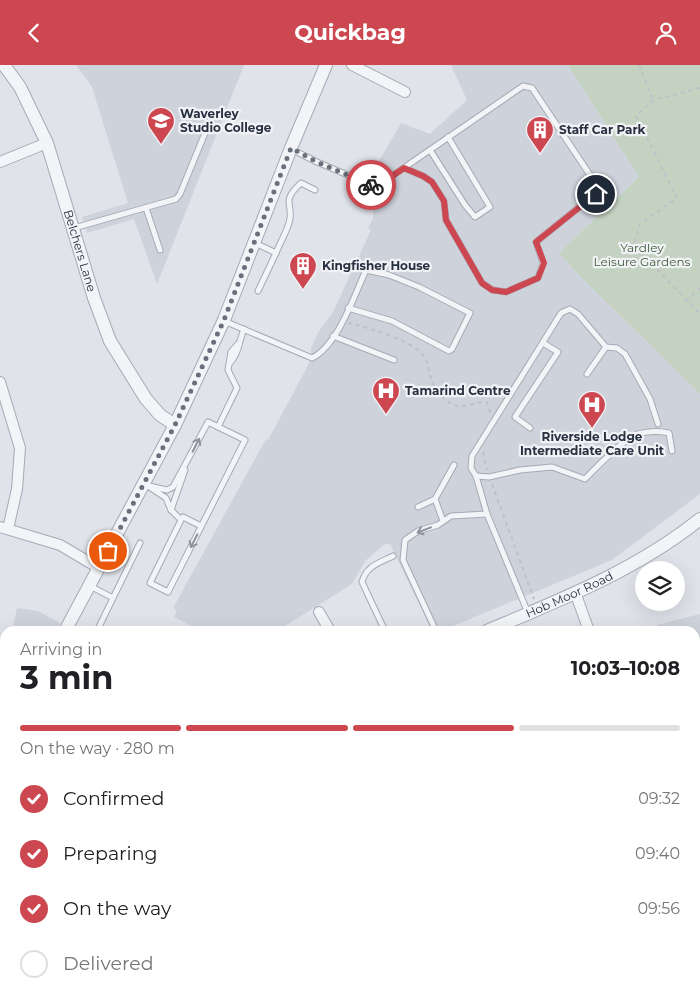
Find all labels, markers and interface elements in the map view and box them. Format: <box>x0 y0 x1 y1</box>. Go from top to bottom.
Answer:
icon: back <box>20 19 48 47</box>
text: Quickbag <box>294 19 406 46</box>
icon: person <box>652 19 680 47</box>
school or university icon: Waverley Studio College <box>146 106 176 145</box>
place label: Waverley Studio College <box>180 106 272 135</box>
building icon: Staff Car Park <box>525 115 555 154</box>
place label: Staff Car Park <box>559 122 646 137</box>
courier <box>346 160 396 210</box>
icon: bike <box>357 171 385 199</box>
pin <box>575 173 617 215</box>
icon: home <box>582 180 610 208</box>
street label: Belchers Lane <box>61 208 100 293</box>
park label: Yardley Leisure Gardens <box>594 240 691 269</box>
building icon: Kingfisher House <box>288 251 318 290</box>
place label: Kingfisher House <box>322 258 431 273</box>
hospital icon: Tamarind Centre <box>371 376 401 415</box>
place label: Tamarind Centre <box>405 383 511 398</box>
hospital icon: Riverside Lodge Intermediate Care Unit <box>577 390 607 429</box>
place label: Riverside Lodge Intermediate Care Unit <box>520 429 665 458</box>
one-way arrow <box>192 438 201 453</box>
one-way arrow <box>417 525 432 535</box>
pin <box>87 530 129 572</box>
one-way arrow <box>189 533 198 548</box>
icon: bag <box>94 537 122 565</box>
map controls <box>635 561 685 611</box>
button: layers <box>635 561 685 611</box>
street label: Hob Moor Road <box>523 568 615 621</box>
text: Arriving in <box>20 640 102 659</box>
text: 10:03–10:08 <box>571 657 680 680</box>
text: 3 min <box>20 658 113 697</box>
text: On the way · 280 m <box>20 739 175 758</box>
icon: check <box>20 785 48 813</box>
text: Confirmed <box>63 787 164 810</box>
text: 09:32 <box>638 789 680 808</box>
icon: check <box>20 840 48 868</box>
text: Preparing <box>63 842 158 865</box>
text: 09:40 <box>635 844 680 863</box>
icon: check <box>20 895 48 923</box>
text: On the way <box>63 897 171 920</box>
text: 09:56 <box>637 899 680 918</box>
text: Delivered <box>63 952 154 975</box>

